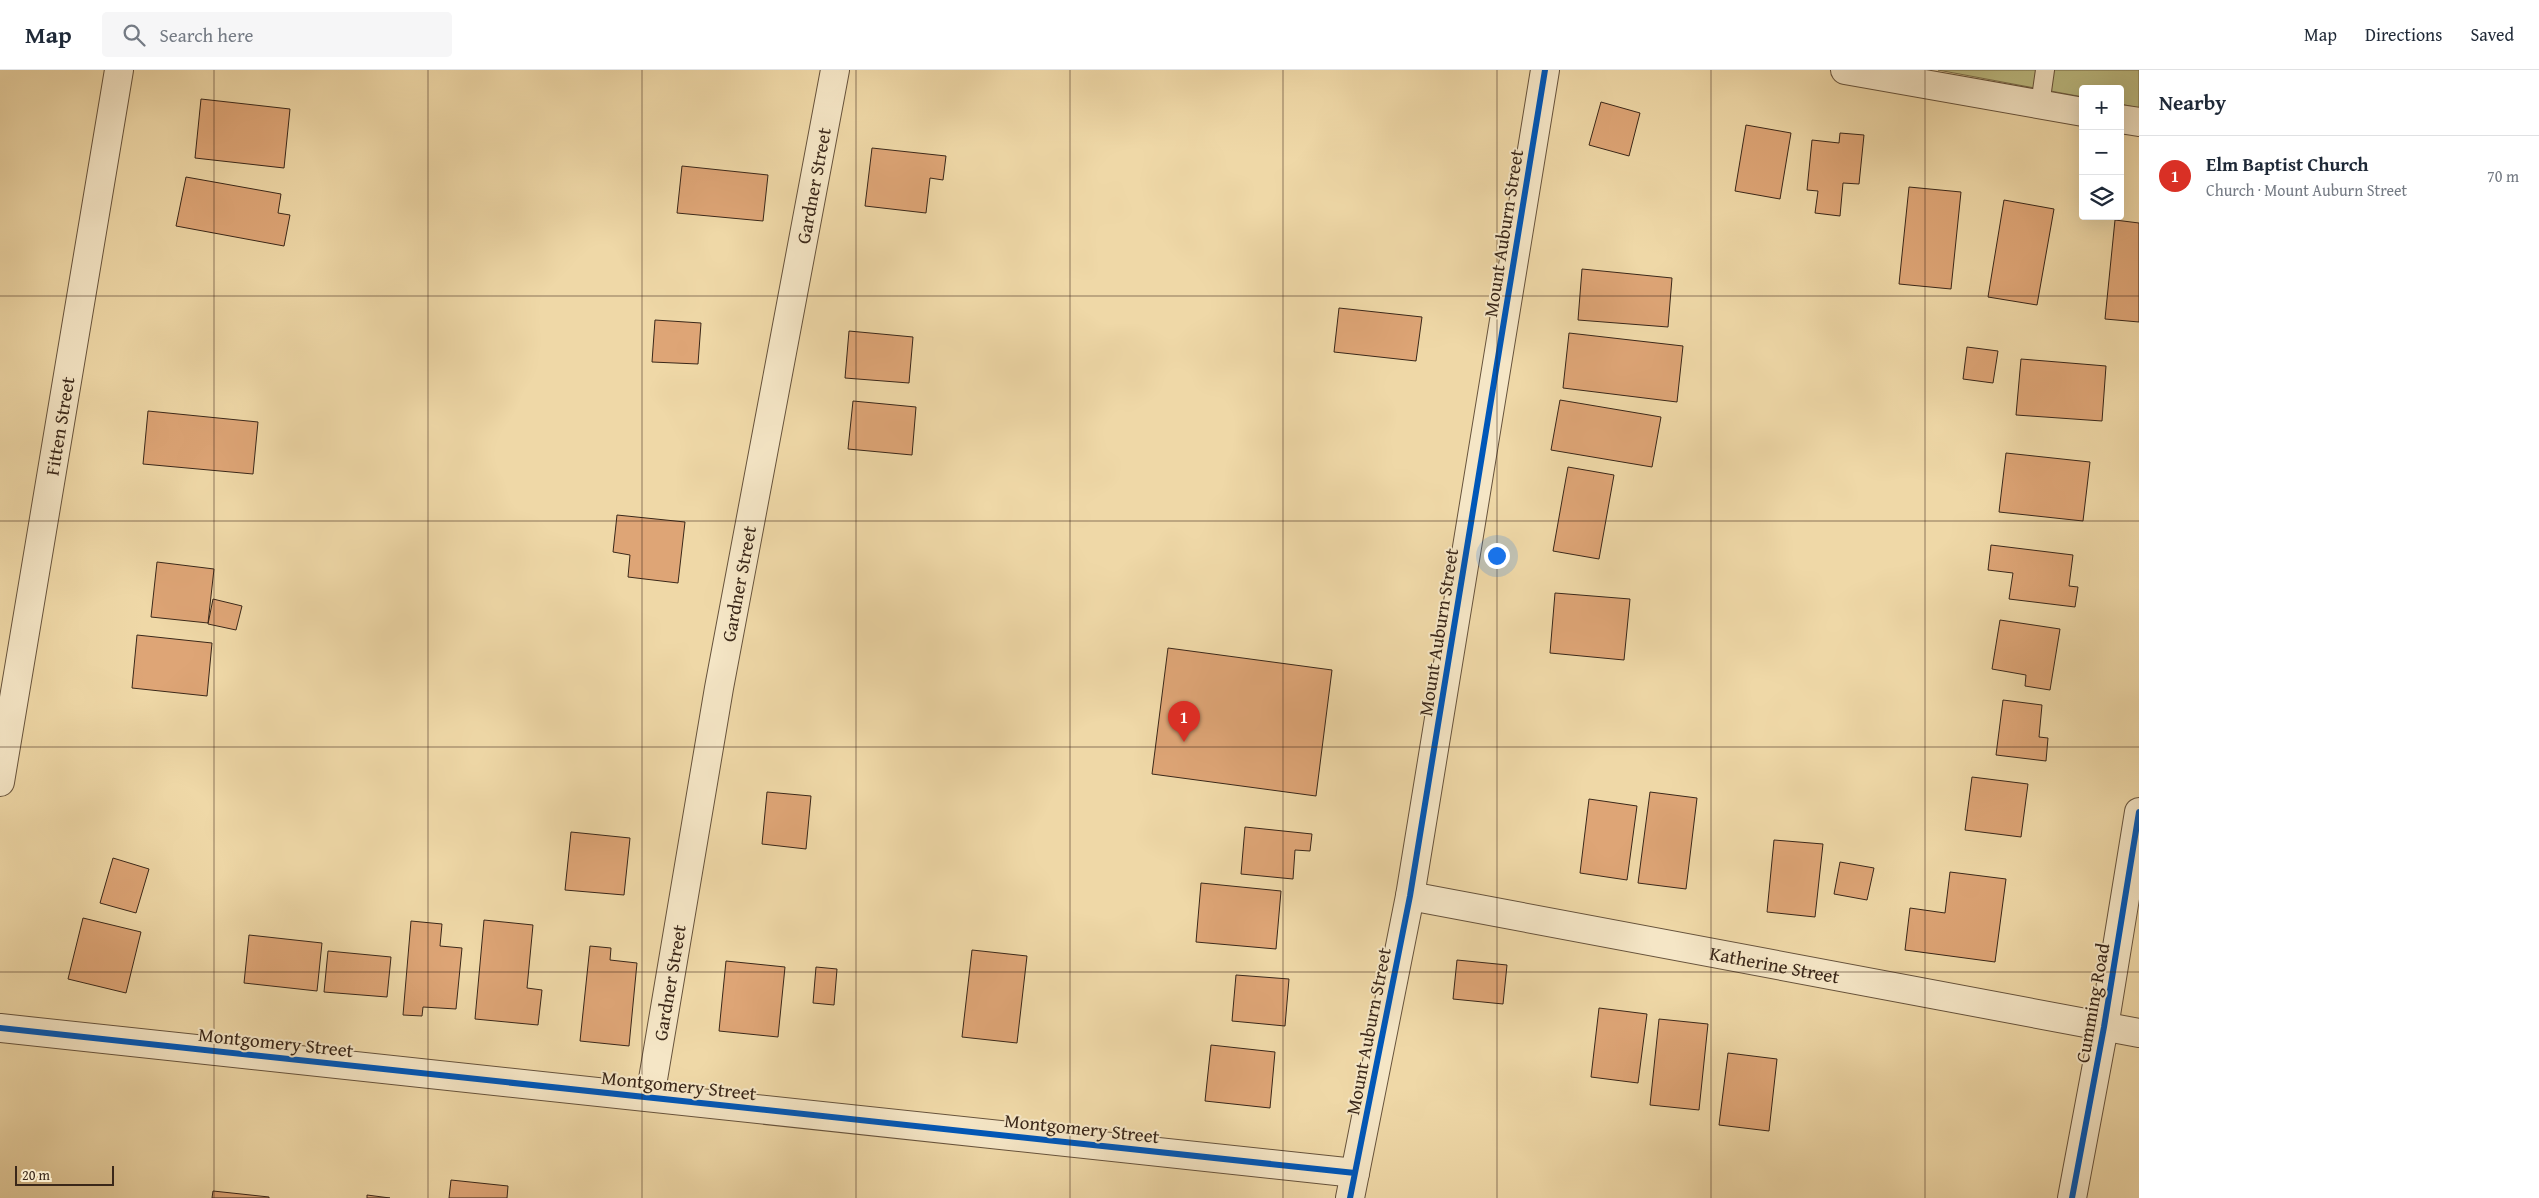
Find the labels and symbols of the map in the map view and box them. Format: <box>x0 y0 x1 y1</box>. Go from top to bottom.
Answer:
street label: Gardner Street <box>789 125 838 246</box>
street label: Mount Auburn Street <box>1476 147 1530 319</box>
street label: Fitten Street <box>37 374 82 478</box>
street label: Gardner Street <box>714 523 763 644</box>
your location <box>1484 543 1510 569</box>
street label: Mount Auburn Street <box>1411 546 1465 718</box>
pin: 1 <box>1168 701 1200 742</box>
street label: Gardner Street <box>646 922 693 1043</box>
street label: Katherine Street <box>1707 939 1842 990</box>
street label: Cumming Road <box>2068 940 2116 1065</box>
street label: Mount Auburn Street <box>1338 945 1398 1117</box>
street label: Montgomery Street <box>197 1020 355 1064</box>
street label: Montgomery Street <box>600 1063 758 1107</box>
street label: Montgomery Street <box>1003 1106 1161 1150</box>
scale bar <box>15 1163 114 1186</box>

